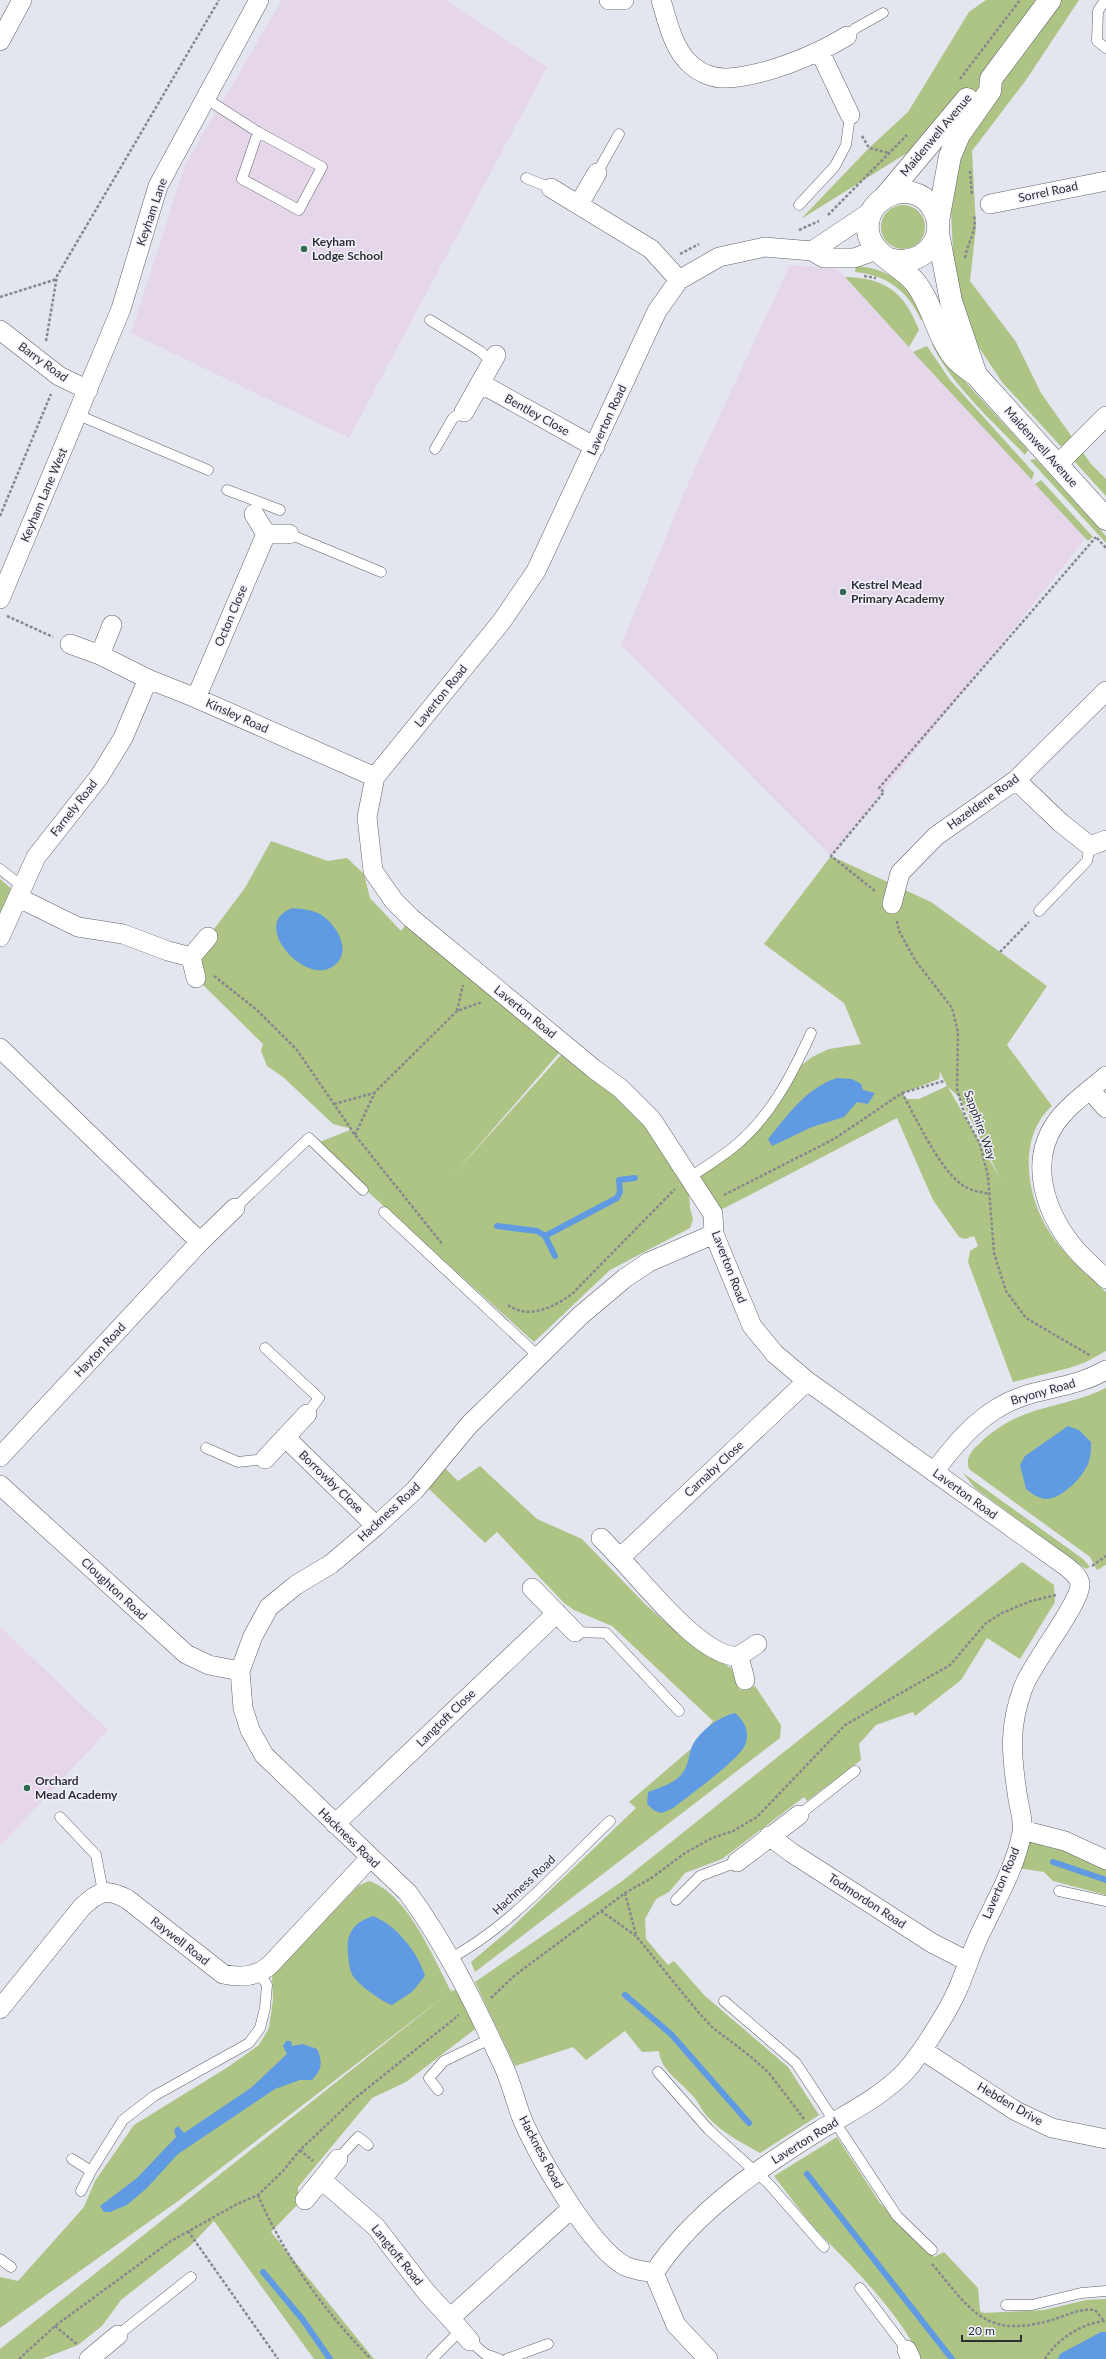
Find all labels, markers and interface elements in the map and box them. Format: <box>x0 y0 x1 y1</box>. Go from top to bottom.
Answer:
street label: Maidenwell Avenue <box>897 90 975 179</box>
street label: Keyham Lane <box>133 176 170 248</box>
street label: Sorrel Road <box>1017 178 1079 205</box>
place label: Keyham Lodge School <box>312 234 383 263</box>
marker: Keyham Lodge School <box>299 244 309 254</box>
street label: Barry Road <box>15 338 71 385</box>
street label: Laverton Road <box>584 382 629 457</box>
street label: Bentley Close <box>502 391 572 439</box>
street label: Maidenwell Avenue <box>1001 403 1081 490</box>
street label: Keyham Lane West <box>17 445 70 544</box>
place label: Kestrel Mead Primary Academy <box>851 577 945 606</box>
street label: Octon Close <box>211 583 250 649</box>
marker: Kestrel Mead Primary Academy <box>838 587 848 597</box>
street label: Laverton Road <box>411 661 470 730</box>
street label: Kinsley Road <box>203 695 271 736</box>
street label: Hazeldene Road <box>944 770 1022 833</box>
street label: Farnely Road <box>47 776 100 839</box>
street label: Laverton Road <box>491 982 560 1041</box>
street label: Sapphire Way <box>961 1088 1000 1162</box>
street label: Laverton Road <box>709 1229 750 1305</box>
street label: Hayton Road <box>71 1320 128 1380</box>
street label: Bryony Road <box>1009 1375 1077 1408</box>
street label: Carnaby Close <box>681 1437 746 1500</box>
street label: Borrowby Close <box>296 1447 367 1516</box>
street label: Laverton Road <box>930 1465 1001 1522</box>
street label: Hackness Road <box>354 1479 423 1544</box>
street label: Cloughton Road <box>78 1554 150 1623</box>
street label: Langtoft Close <box>413 1686 478 1750</box>
place label: Orchard Mead Academy <box>35 1773 118 1802</box>
marker: Orchard Mead Academy <box>22 1783 32 1793</box>
street label: Hackness Road <box>315 1804 383 1871</box>
street label: Laverton Road <box>979 1845 1022 1921</box>
street label: Hachness Road <box>489 1852 558 1918</box>
street label: Todmordon Road <box>825 1870 909 1931</box>
street label: Raywell Road <box>148 1913 213 1968</box>
street label: Hebden Drive <box>975 2079 1046 2128</box>
street label: Hackness Road <box>516 2113 567 2191</box>
street label: Laverton Road <box>768 2114 841 2167</box>
street label: Langtoft Road <box>368 2221 426 2288</box>
scale bar <box>962 2317 1021 2343</box>
text: 20 m <box>968 2323 995 2338</box>

